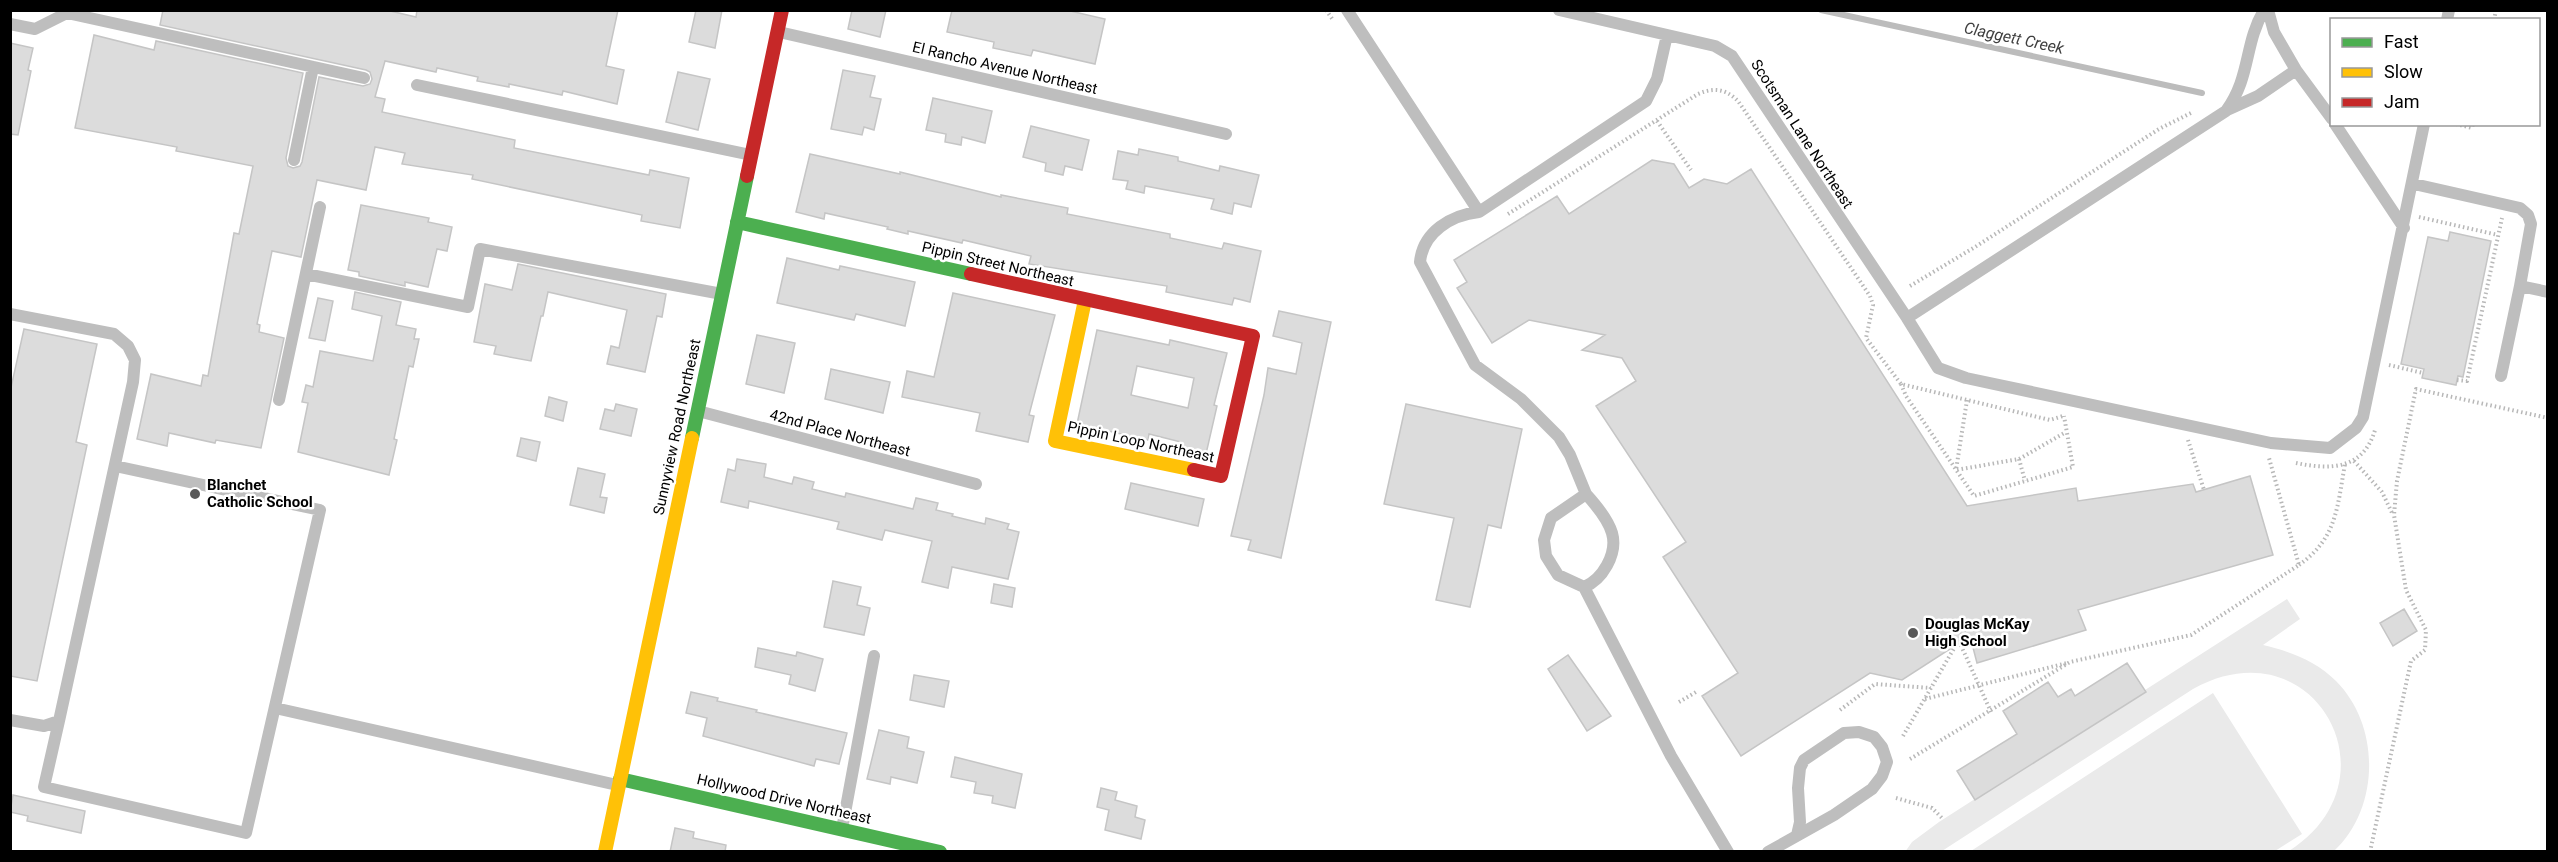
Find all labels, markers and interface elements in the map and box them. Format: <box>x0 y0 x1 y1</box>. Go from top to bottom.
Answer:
water label: Claggett Creek <box>1962 18 2067 58</box>
legend <box>2330 18 2540 126</box>
text: Fast <box>2384 31 2419 52</box>
street label: El Rancho Avenue Northeast <box>911 38 1099 98</box>
street label: Scotsman Lane Northeast <box>1747 56 1857 212</box>
text: Slow <box>2384 61 2423 82</box>
text: Jam <box>2384 91 2420 112</box>
street label: Pippin Street Northeast <box>920 238 1076 290</box>
street label: Sunnyview Road Northeast <box>650 337 704 517</box>
street label: 42nd Place Northeast <box>768 406 912 460</box>
street label: Pippin Loop Northeast <box>1066 418 1216 466</box>
place label: Blanchet Catholic School <box>207 476 313 511</box>
marker: Blanchet Catholic School <box>188 487 202 501</box>
place label: Douglas McKay High School <box>1925 615 2030 650</box>
marker: Douglas McKay High School <box>1906 626 1920 640</box>
street label: Hollywood Drive Northeast <box>695 770 873 828</box>

